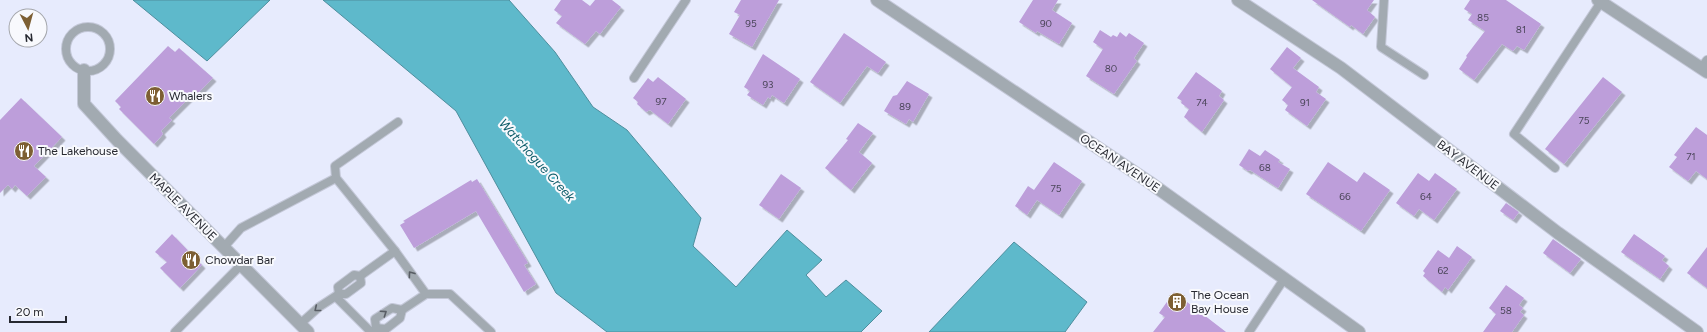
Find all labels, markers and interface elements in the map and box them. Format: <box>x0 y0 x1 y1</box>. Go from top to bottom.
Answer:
north arrow <box>8 8 48 48</box>
house number: 85 <box>1477 11 1489 24</box>
house number: 95 <box>745 17 757 30</box>
house number: 90 <box>1040 17 1052 30</box>
house number: 81 <box>1516 23 1526 36</box>
text: N <box>24 31 34 44</box>
house number: 80 <box>1105 62 1117 75</box>
house number: 93 <box>762 78 774 91</box>
restaurant icon: Whalers <box>144 85 166 107</box>
place label: Whalers <box>169 89 213 103</box>
house number: 97 <box>655 95 667 108</box>
house number: 74 <box>1196 96 1208 109</box>
house number: 91 <box>1300 96 1310 109</box>
house number: 89 <box>899 100 911 113</box>
house number: 75 <box>1578 114 1590 127</box>
water label: Watchogue Creek <box>496 116 578 205</box>
street label: OCEAN AVENUE <box>1077 131 1163 195</box>
street label: BAY AVENUE <box>1434 137 1502 193</box>
restaurant icon: The Lakehouse <box>13 140 35 162</box>
place label: The Lakehouse <box>38 144 118 158</box>
house number: 71 <box>1686 150 1696 163</box>
house number: 68 <box>1259 161 1271 174</box>
street label: MAPLE AVENUE <box>146 170 220 244</box>
house number: 75 <box>1050 182 1062 195</box>
house number: 66 <box>1339 190 1351 203</box>
house number: 64 <box>1420 190 1432 203</box>
restaurant icon: Chowdar Bar <box>180 249 202 271</box>
place label: Chowdar Bar <box>205 253 274 267</box>
house number: 62 <box>1437 264 1449 277</box>
one-way arrow <box>408 271 416 278</box>
place label: The Ocean Bay House <box>1191 288 1249 316</box>
building icon: The Ocean Bay House <box>1166 291 1188 313</box>
scale bar <box>10 298 66 324</box>
house number: 58 <box>1500 304 1512 317</box>
text: 20 m <box>16 305 44 319</box>
one-way arrow <box>314 305 322 312</box>
one-way arrow <box>380 310 387 318</box>

